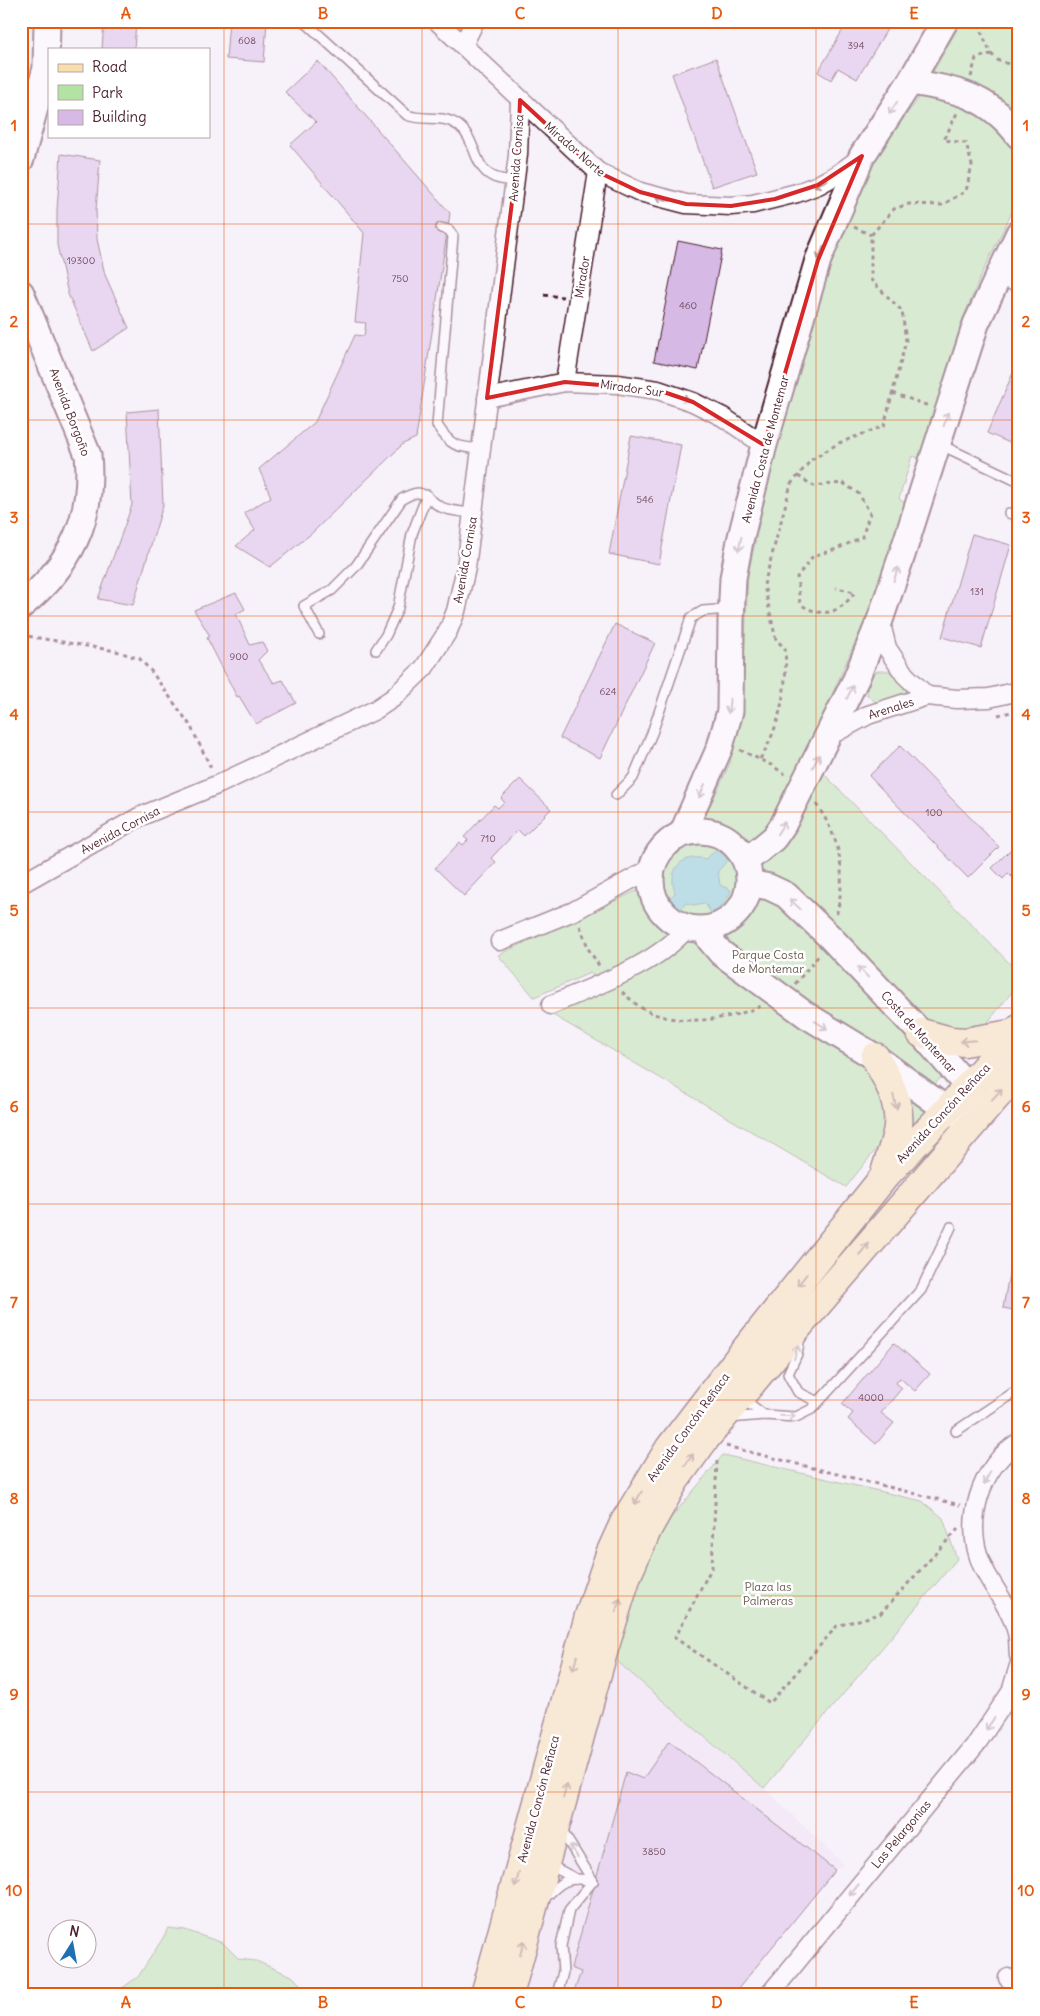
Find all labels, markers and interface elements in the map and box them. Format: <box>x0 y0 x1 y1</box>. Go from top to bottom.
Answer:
text: A <box>121 3 131 23</box>
text: B <box>318 3 329 23</box>
text: C <box>515 3 526 23</box>
text: D <box>711 3 723 23</box>
text: E <box>909 3 919 23</box>
house number: 608 <box>238 34 256 47</box>
house number: 394 <box>847 39 865 52</box>
legend <box>48 48 210 138</box>
text: Road <box>92 57 127 76</box>
text: Park <box>92 83 123 102</box>
one-way arrow <box>888 101 898 115</box>
text: Building <box>92 107 147 126</box>
street label: Avenida Cornisa <box>505 114 527 202</box>
text: 1 <box>11 115 17 135</box>
text: 1 <box>1023 115 1029 135</box>
street label: Mirador Norte <box>542 119 608 179</box>
one-way arrow <box>814 178 829 188</box>
one-way arrow <box>656 194 672 203</box>
one-way arrow <box>816 245 826 260</box>
house number: 19300 <box>67 254 95 267</box>
street label: Mirador <box>571 255 593 299</box>
house number: 750 <box>391 272 409 285</box>
house number: 460 <box>679 299 697 312</box>
text: 2 <box>10 311 19 331</box>
text: 2 <box>1022 311 1031 331</box>
street label: Avenida Borgoño <box>46 366 94 458</box>
street label: Avenida Costa de Montemar <box>738 373 792 524</box>
street label: Mirador Sur <box>599 376 665 400</box>
one-way arrow <box>674 394 690 403</box>
one-way arrow <box>942 411 952 427</box>
house number: 546 <box>636 493 654 506</box>
text: 3 <box>9 507 19 527</box>
text: 3 <box>1021 507 1031 527</box>
street label: Avenida Cornisa <box>450 515 480 604</box>
one-way arrow <box>734 536 744 552</box>
one-way arrow <box>892 566 901 582</box>
house number: 131 <box>970 585 984 598</box>
house number: 900 <box>230 650 248 663</box>
house number: 624 <box>600 685 617 698</box>
one-way arrow <box>846 685 856 700</box>
street label: Arenales <box>866 694 916 722</box>
one-way arrow <box>724 698 734 714</box>
text: 4 <box>9 704 19 724</box>
text: 4 <box>1021 704 1031 724</box>
one-way arrow <box>812 754 821 769</box>
one-way arrow <box>696 783 706 798</box>
street label: Avenida Cornisa <box>78 803 162 857</box>
house number: 100 <box>925 806 943 819</box>
one-way arrow <box>776 822 786 836</box>
house number: 710 <box>480 832 496 845</box>
one-way arrow <box>789 898 801 910</box>
text: 5 <box>9 900 19 920</box>
text: 5 <box>1021 900 1031 920</box>
park label: Parque Costa de Montemar <box>732 947 804 976</box>
one-way arrow <box>857 966 869 978</box>
street label: Costa de Montemar <box>878 988 960 1076</box>
one-way arrow <box>813 1020 827 1030</box>
one-way arrow <box>960 1036 976 1046</box>
street label: Avenida Concón Reñaca <box>893 1060 993 1166</box>
one-way arrow <box>991 1088 1003 1101</box>
one-way arrow <box>890 1093 900 1109</box>
text: 6 <box>9 1096 19 1116</box>
text: 6 <box>1021 1096 1031 1116</box>
one-way arrow <box>858 1243 869 1256</box>
one-way arrow <box>796 1273 807 1286</box>
text: 7 <box>10 1292 18 1312</box>
text: 7 <box>1022 1292 1030 1312</box>
one-way arrow <box>792 1345 802 1361</box>
street label: Avenida Concón Reñaca <box>643 1370 733 1484</box>
house number: 4000 <box>858 1391 884 1404</box>
one-way arrow <box>779 1412 795 1421</box>
one-way arrow <box>684 1453 694 1467</box>
one-way arrow <box>982 1470 991 1485</box>
text: 8 <box>9 1488 19 1508</box>
text: 8 <box>1021 1488 1031 1508</box>
one-way arrow <box>633 1490 642 1505</box>
park label: Plaza las Palmeras <box>743 1579 793 1608</box>
one-way arrow <box>613 1597 623 1613</box>
one-way arrow <box>570 1655 580 1671</box>
text: 9 <box>9 1684 19 1704</box>
text: 9 <box>1021 1684 1031 1704</box>
one-way arrow <box>985 1717 995 1731</box>
street label: Avenida Concón Reñaca <box>514 1734 562 1864</box>
one-way arrow <box>561 1783 570 1799</box>
street label: Las Pelargonias <box>868 1797 934 1871</box>
one-way arrow <box>569 1845 579 1859</box>
house number: 3850 <box>642 1845 666 1858</box>
one-way arrow <box>511 1871 521 1887</box>
text: 10 <box>6 1880 22 1900</box>
text: 10 <box>1018 1880 1034 1900</box>
one-way arrow <box>848 1884 859 1897</box>
north arrow <box>48 1918 98 1968</box>
text: N <box>68 1921 81 1941</box>
one-way arrow <box>517 1940 527 1956</box>
text: A <box>121 1992 131 2012</box>
text: B <box>318 1992 329 2012</box>
text: C <box>515 1992 526 2012</box>
text: D <box>711 1992 723 2012</box>
text: E <box>909 1992 919 2012</box>

